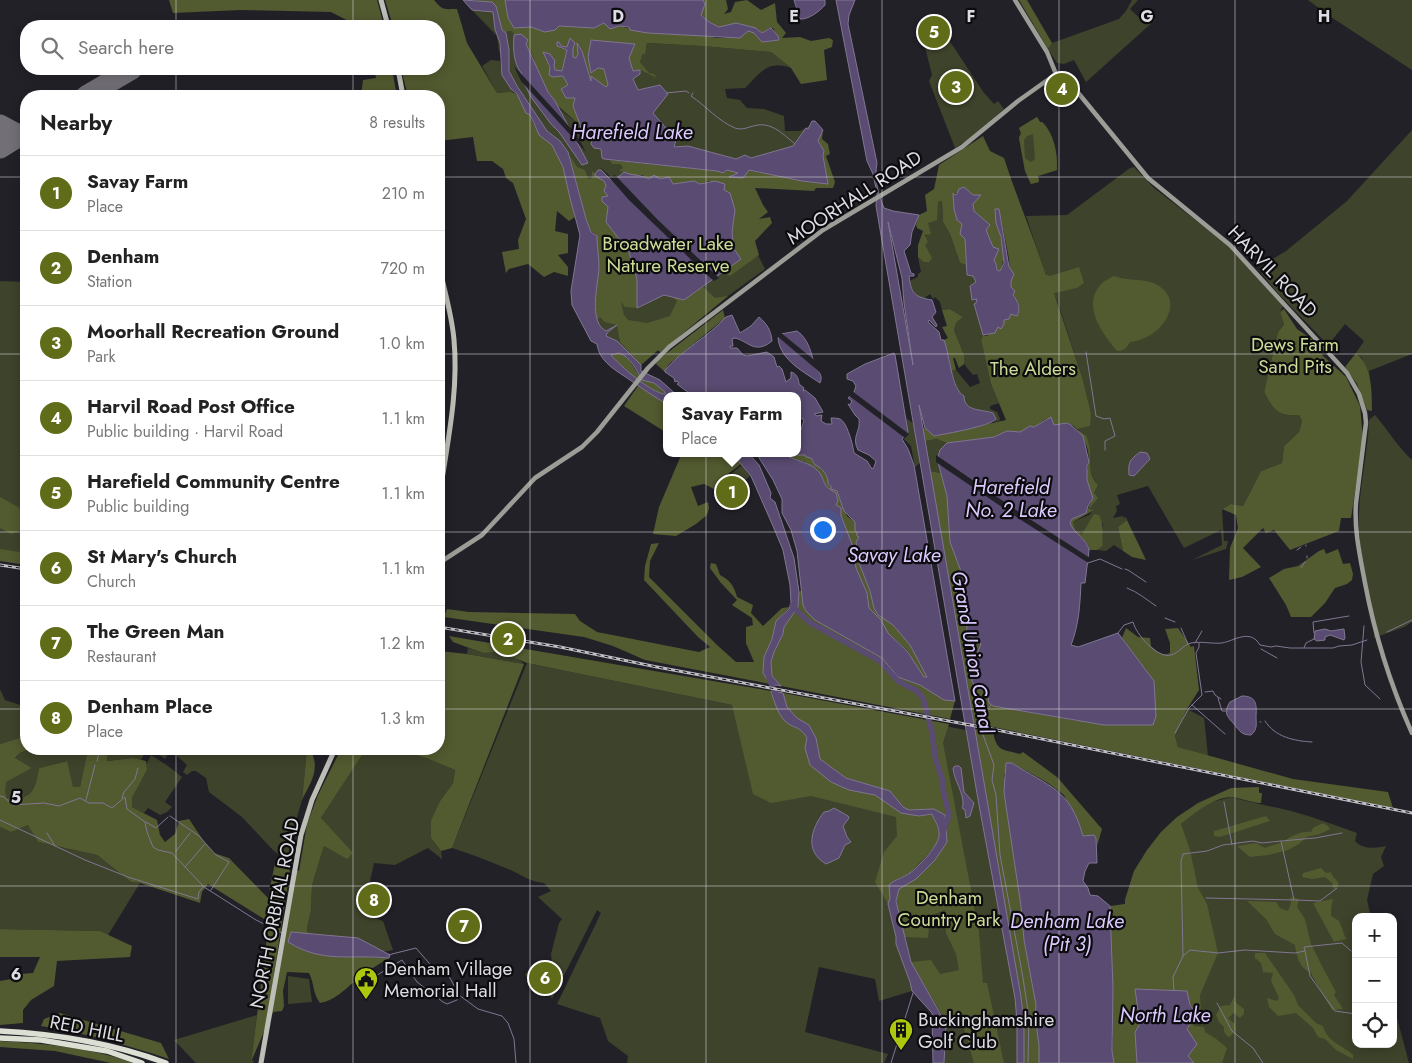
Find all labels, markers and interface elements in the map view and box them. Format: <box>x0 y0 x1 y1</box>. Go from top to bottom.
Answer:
text: D <box>612 5 624 28</box>
text: E <box>789 5 799 28</box>
text: F <box>967 5 975 28</box>
text: G <box>1140 5 1154 28</box>
text: H <box>1318 5 1330 28</box>
pin: 5 <box>918 13 950 51</box>
search box <box>20 20 445 75</box>
icon: search <box>38 34 66 62</box>
text: Search here <box>78 34 174 61</box>
pin: 3 <box>940 68 972 106</box>
pin: 4 <box>1046 70 1078 108</box>
text: Nearby <box>40 108 112 138</box>
text: 8 results <box>369 111 425 134</box>
water label: Harefield Lake <box>571 118 693 147</box>
street label: MOORHALL ROAD <box>782 144 927 251</box>
text: Savay Farm <box>87 168 188 195</box>
text: 1 <box>52 182 60 205</box>
text: 210 m <box>382 182 425 205</box>
text: Place <box>87 195 123 218</box>
street label: HARVIL ROAD <box>1222 219 1324 323</box>
park label: Broadwater Lake Nature Reserve <box>602 230 734 279</box>
text: Denham <box>87 243 159 270</box>
text: 2 <box>51 257 61 280</box>
text: 720 m <box>381 257 425 280</box>
text: Station <box>87 270 132 293</box>
text: Moorhall Recreation Ground <box>87 318 339 345</box>
park label: Dews Farm Sand Pits <box>1251 331 1339 380</box>
text: 3 <box>51 332 61 355</box>
text: 1.0 km <box>379 332 425 355</box>
text: Park <box>87 345 116 368</box>
park label: The Alders <box>990 355 1076 382</box>
popup <box>663 392 801 457</box>
text: Harvil Road Post Office <box>87 393 295 420</box>
text: Savay Farm <box>681 400 783 427</box>
text: 4 <box>50 407 62 430</box>
text: 1.1 km <box>381 407 425 430</box>
text: Public building · Harvil Road <box>87 420 283 443</box>
text: Place <box>681 427 717 450</box>
text: Harefield Community Centre <box>87 468 340 495</box>
pin: 1 <box>716 473 748 511</box>
water label: Harefield No. 2 Lake <box>965 473 1057 525</box>
text: 5 <box>51 482 61 505</box>
text: 1.1 km <box>381 482 425 505</box>
text: Public building <box>87 495 189 518</box>
your location <box>810 517 836 543</box>
water label: Savay Lake <box>847 541 941 570</box>
text: St Mary's Church <box>87 543 237 570</box>
text: 6 <box>51 557 61 580</box>
text: 1.1 km <box>381 557 425 580</box>
water label: Grand Union Canal <box>944 569 1001 737</box>
text: Church <box>87 570 136 593</box>
text: The Green Man <box>87 618 225 645</box>
pin: 2 <box>492 620 524 658</box>
text: 7 <box>51 632 61 655</box>
text: 1.2 km <box>380 632 425 655</box>
text: Restaurant <box>87 645 156 668</box>
text: Denham Place <box>87 693 213 720</box>
text: 8 <box>51 707 61 730</box>
text: 1.3 km <box>380 707 425 730</box>
text: Place <box>87 720 123 743</box>
text: 5 <box>11 786 21 809</box>
street label: NORTH ORBITAL ROAD <box>243 815 306 1011</box>
pin: 8 <box>358 881 390 919</box>
park label: Denham Country Park <box>898 884 1001 933</box>
pin: 7 <box>448 907 480 945</box>
water label: Denham Lake (Pit 3) <box>1010 907 1124 959</box>
map controls <box>1352 913 1397 1048</box>
button: + <box>1352 913 1397 958</box>
place label: Denham Village Memorial Hall <box>384 955 513 1004</box>
button: − <box>1352 958 1397 1003</box>
pin: 6 <box>529 959 561 997</box>
text: 6 <box>11 963 21 986</box>
public building icon: Denham Village Memorial Hall <box>353 966 379 1000</box>
water label: North Lake <box>1119 1001 1211 1030</box>
button: locate <box>1352 1003 1397 1048</box>
place label: Buckinghamshire Golf Club <box>918 1006 1055 1055</box>
street label: RED HILL <box>47 1008 127 1049</box>
building icon: Buckinghamshire Golf Club <box>888 1017 914 1051</box>

